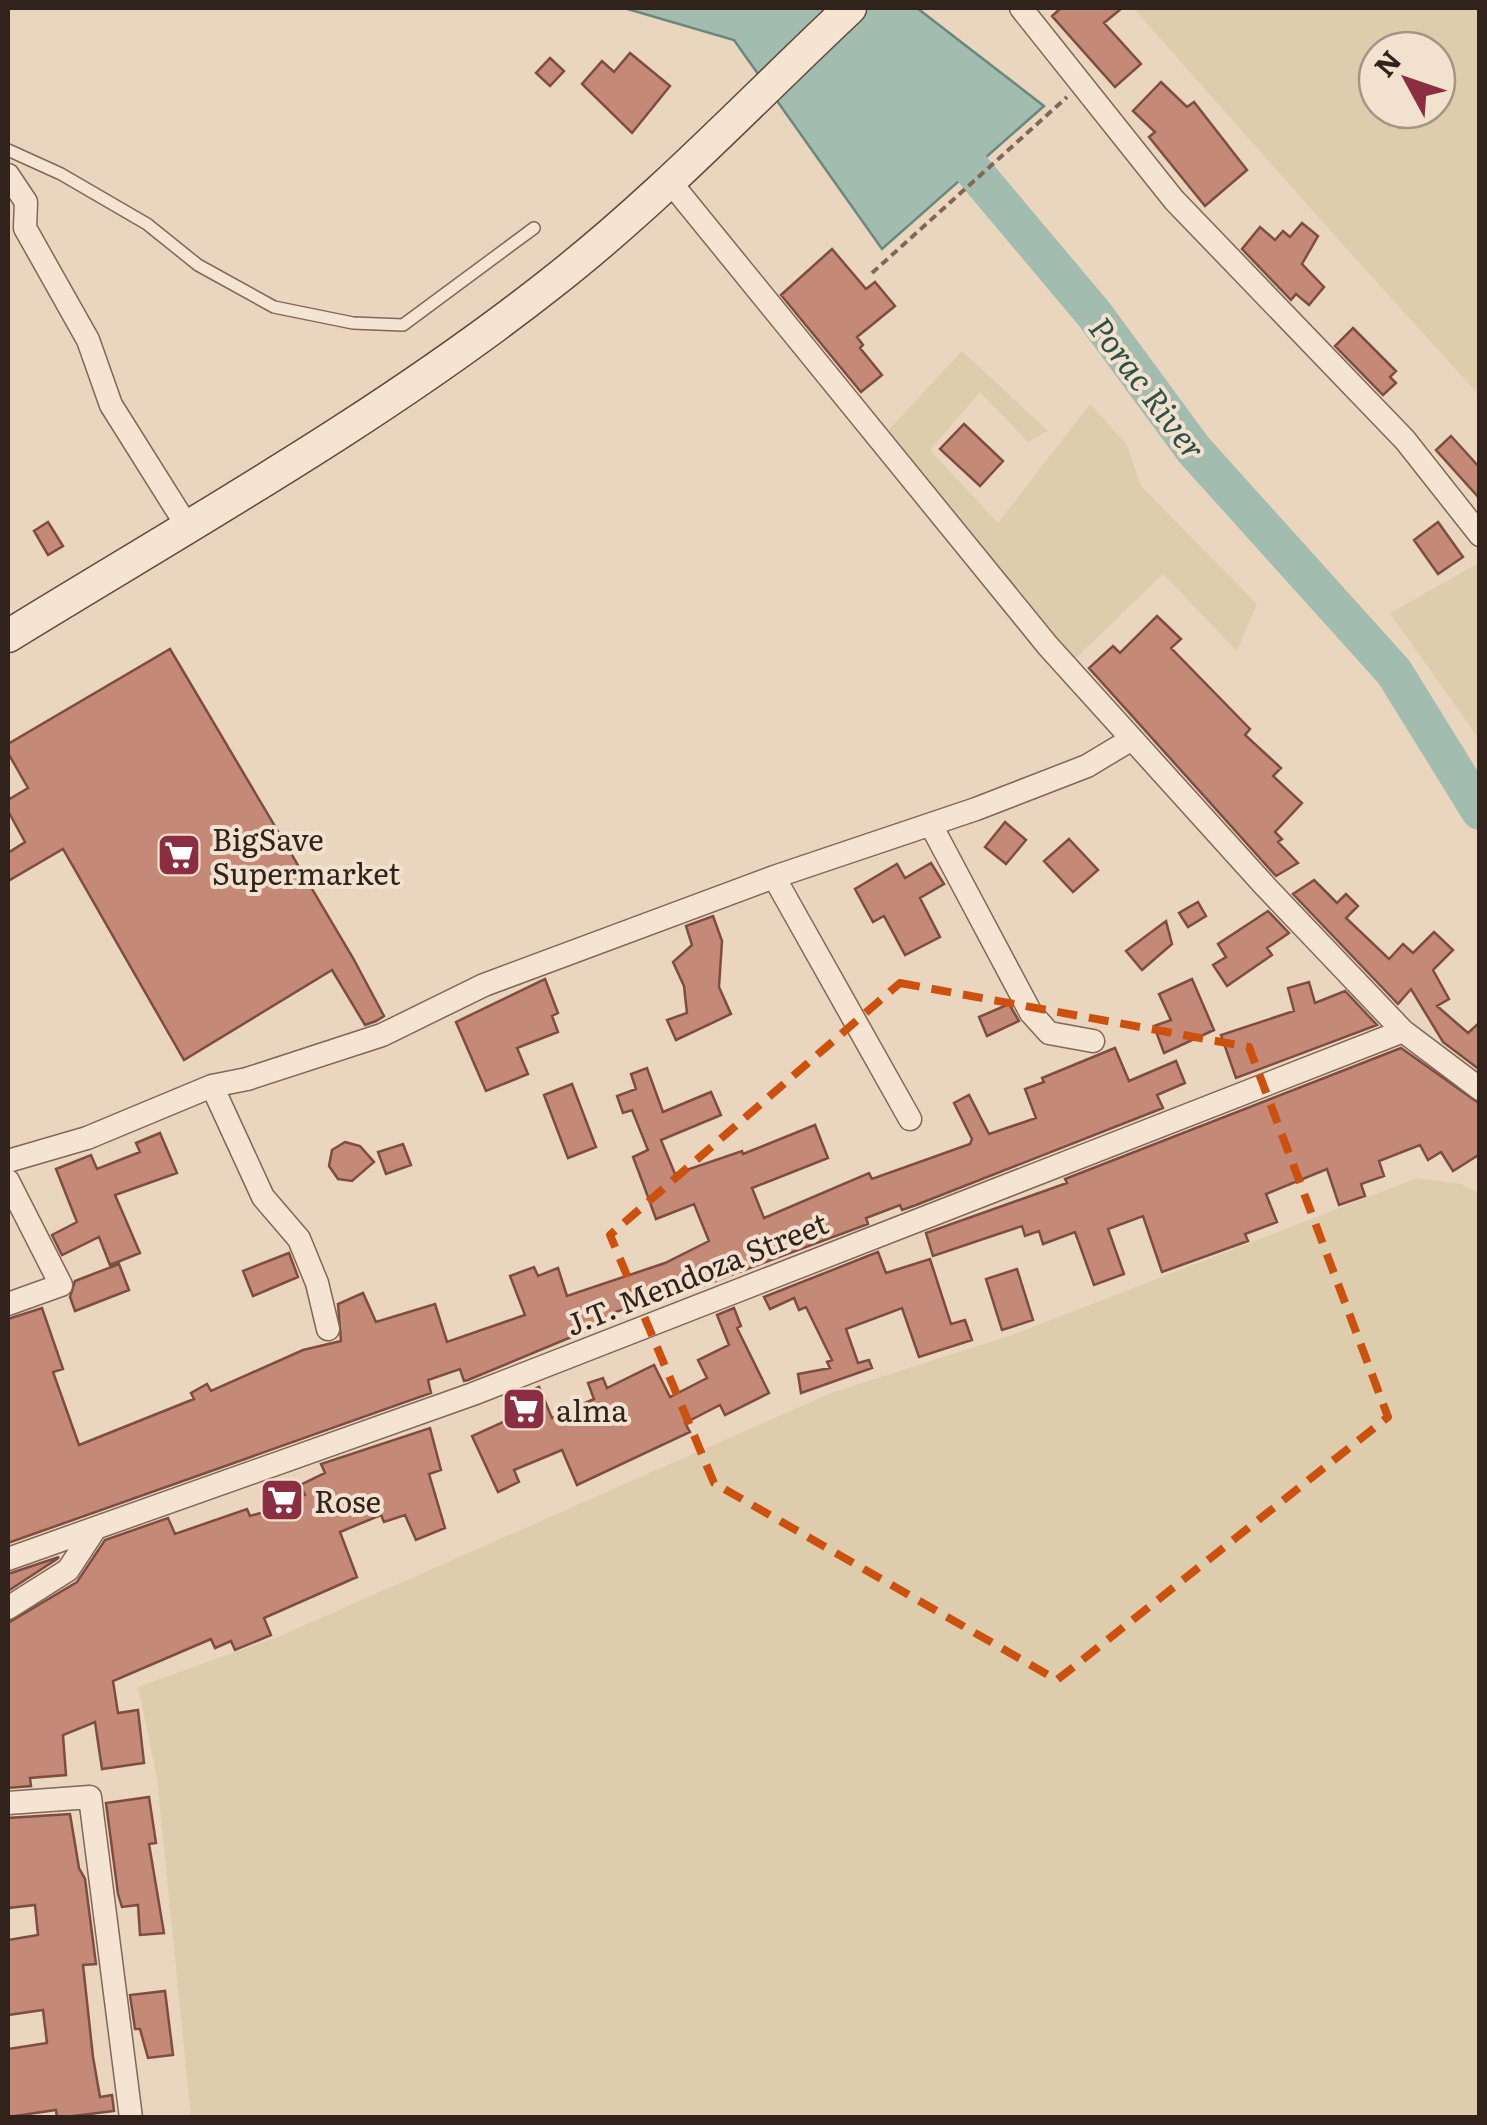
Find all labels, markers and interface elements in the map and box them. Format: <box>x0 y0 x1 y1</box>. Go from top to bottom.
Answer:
north arrow <box>1357 30 1457 130</box>
text: N <box>1363 40 1410 85</box>
water label: Porac River <box>1079 305 1219 469</box>
place label: BigSave Supermarket <box>212 816 400 894</box>
supermarket icon: BigSave Supermarket <box>156 832 202 878</box>
street label: J.T. Mendoza Street <box>558 1199 834 1345</box>
supermarket icon: alma <box>501 1386 547 1432</box>
place label: alma <box>556 1387 628 1431</box>
supermarket icon: Rose <box>259 1477 305 1523</box>
place label: Rose <box>314 1478 381 1522</box>

